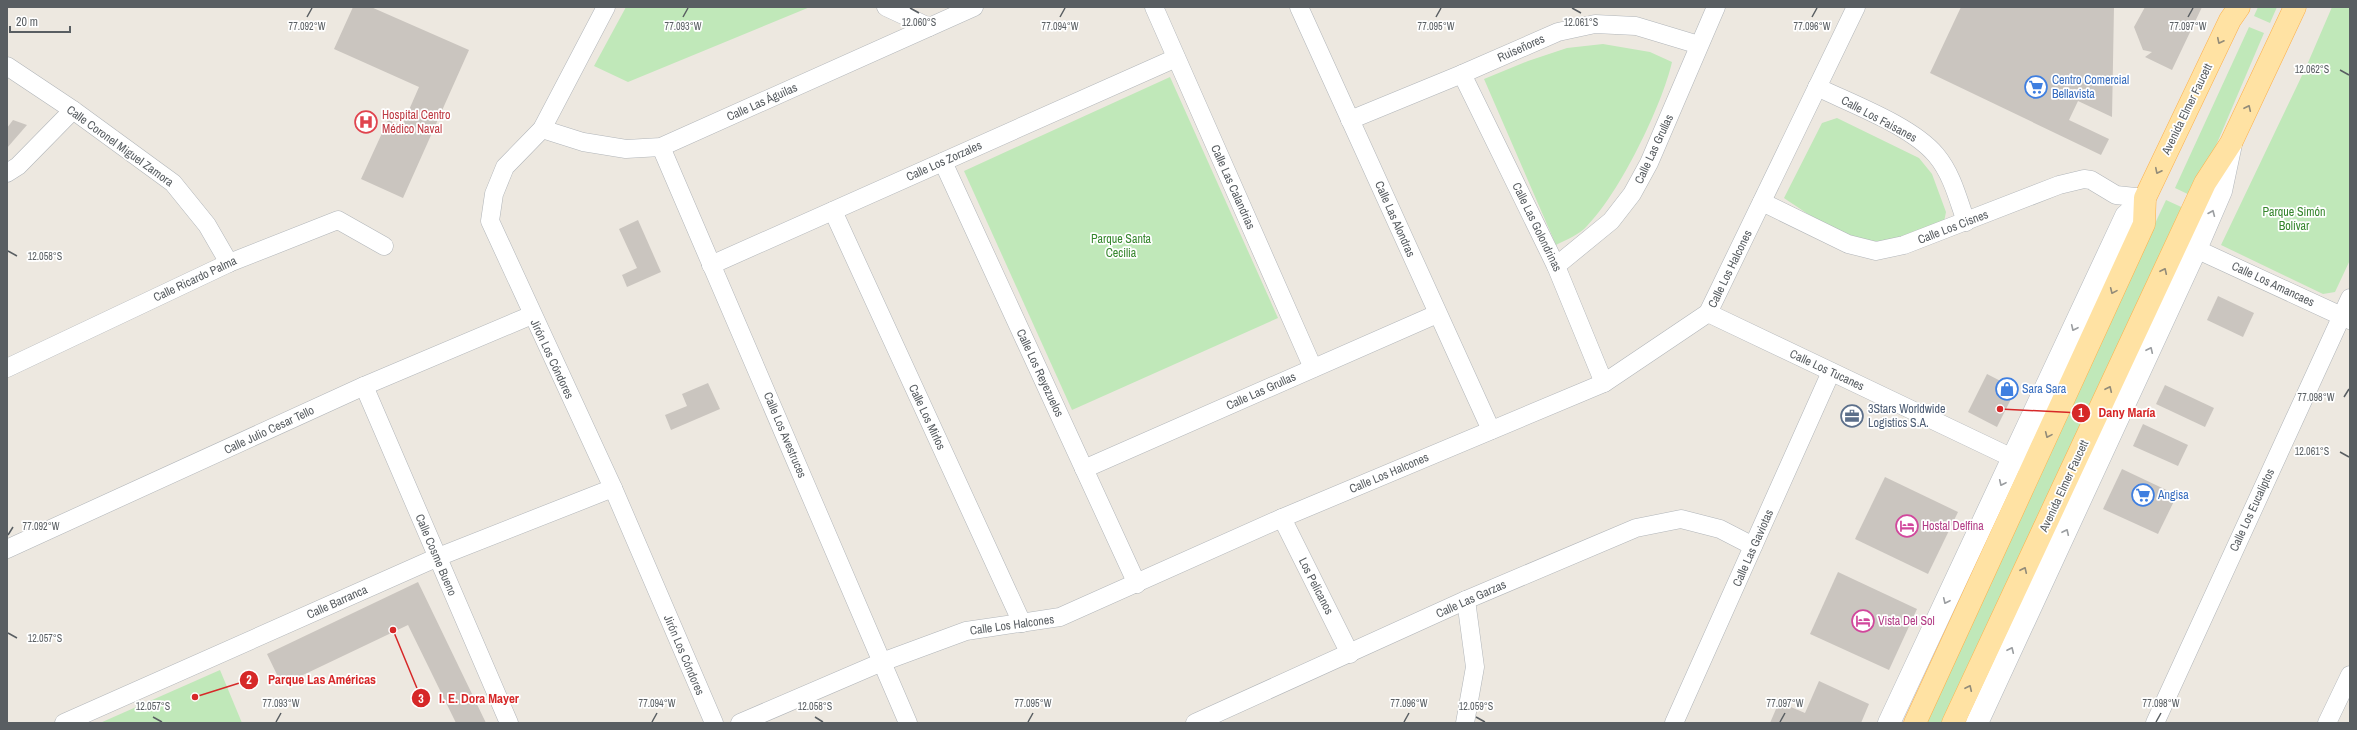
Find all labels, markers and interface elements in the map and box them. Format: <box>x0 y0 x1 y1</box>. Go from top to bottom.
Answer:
scale bar <box>10 8 70 34</box>
text: 20 m <box>16 14 38 30</box>
text: 12.060°S <box>902 16 937 29</box>
text: 12.061°S <box>1564 16 1599 29</box>
text: 77.092°W <box>289 20 326 33</box>
text: 77.093°W <box>665 20 702 33</box>
text: 77.094°W <box>1042 20 1079 33</box>
text: 77.095°W <box>1418 20 1455 33</box>
text: 77.096°W <box>1794 20 1831 33</box>
text: 77.097°W <box>2170 20 2207 33</box>
street label: Ruiseñores <box>1495 30 1547 66</box>
one-way arrow <box>2217 37 2225 44</box>
street label: Avenida Elmer Faucett <box>2158 61 2216 158</box>
text: 12.062°S <box>2295 63 2330 76</box>
place label: Centro Comercial Bellavista <box>2052 72 2129 102</box>
supermarket icon: Centro Comercial Bellavista <box>2023 74 2049 100</box>
street label: Calle Las Águilas <box>724 79 800 125</box>
street label: Calle Los Faisanes <box>1838 92 1920 146</box>
street label: Calle Coronel Miguel Zamora <box>63 102 177 191</box>
one-way arrow <box>2243 105 2251 112</box>
place label: Hospital Centro Médico Naval <box>382 107 450 137</box>
hospital icon: Hospital Centro Médico Naval <box>353 109 379 135</box>
street label: Calle Las Grullas <box>1631 112 1677 186</box>
street label: Calle Los Zorzales <box>904 137 985 185</box>
street label: Calle Las Calandrias <box>1207 142 1259 232</box>
one-way arrow <box>2155 166 2163 174</box>
street label: Calle Las Alondras <box>1371 178 1419 260</box>
street label: Calle Las Golondrinas <box>1508 180 1566 274</box>
park label: Parque Simón Bolívar <box>2263 204 2325 234</box>
street label: Calle Los Cisnes <box>1915 206 1991 248</box>
one-way arrow <box>2207 209 2215 216</box>
street label: Calle Los Halcones <box>1704 227 1756 311</box>
park label: Parque Santa Cecilia <box>1091 231 1152 261</box>
text: 12.058°S <box>28 250 63 263</box>
street label: Calle Ricardo Palma <box>151 252 240 305</box>
street label: Calle Los Amancaes <box>2229 258 2317 310</box>
one-way arrow <box>2159 268 2167 275</box>
one-way arrow <box>2110 287 2118 295</box>
street label: Jirón Los Cóndores <box>527 317 577 401</box>
one-way arrow <box>2071 323 2079 331</box>
street label: Calle Los Reyezuelos <box>1013 326 1067 420</box>
street label: Calle Los Tucanes <box>1787 346 1867 394</box>
one-way arrow <box>2145 347 2153 354</box>
street label: Calle Las Grullas <box>1224 368 1299 414</box>
shop icon: Sara Sara <box>1994 376 2020 402</box>
place label: Sara Sara <box>2022 381 2067 397</box>
street label: Calle Los Mirlos <box>905 382 949 452</box>
one-way arrow <box>2104 385 2112 393</box>
street label: Calle Los Avestruces <box>760 390 810 480</box>
text: 77.098°W <box>2298 391 2335 404</box>
callout: Dany María <box>2071 400 2163 425</box>
place label: 3Stars Worldwide Logistics S.A. <box>1868 401 1946 431</box>
street label: Calle Julio Cesar Tello <box>221 402 317 458</box>
office icon: 3Stars Worldwide Logistics S.A. <box>1839 403 1865 429</box>
text: Dany María <box>2099 404 2156 421</box>
text: 1 <box>2078 405 2084 421</box>
one-way arrow <box>2045 431 2053 438</box>
street label: Avenida Elmer Faucett <box>2035 437 2092 535</box>
text: 12.061°S <box>2295 445 2330 458</box>
street label: Calle Los Halcones <box>1347 449 1431 497</box>
street label: Calle Los Eucaliptos <box>2226 466 2278 554</box>
one-way arrow <box>1999 479 2007 487</box>
supermarket icon: Angisa <box>2130 482 2156 508</box>
place label: Angisa <box>2157 487 2189 503</box>
street label: Calle Las Gaviotas <box>1729 507 1777 589</box>
street label: Calle Cosme Bueno <box>412 512 460 598</box>
hotel icon: Hostal Delfina <box>1894 513 1920 539</box>
place label: Hostal Delfina <box>1922 518 1984 534</box>
text: 77.092°W <box>23 520 60 533</box>
one-way arrow <box>2061 528 2069 536</box>
street label: Los Pelicanos <box>1295 555 1337 617</box>
one-way arrow <box>2019 567 2027 574</box>
street label: Calle Las Garzas <box>1433 576 1509 622</box>
street label: Calle Barranca <box>304 581 370 623</box>
one-way arrow <box>1943 597 1951 604</box>
hotel icon: Vista Del Sol <box>1850 608 1876 634</box>
street label: Calle Los Halcones <box>969 611 1055 639</box>
street label: Jirón Los Cóndores <box>660 612 708 698</box>
place label: Vista Del Sol <box>1878 613 1935 629</box>
text: 12.057°S <box>28 632 63 645</box>
one-way arrow <box>2006 646 2014 654</box>
callout: Parque Las Américas <box>239 667 384 692</box>
text: Parque Las Américas <box>268 671 376 688</box>
text: 2 <box>246 672 252 688</box>
one-way arrow <box>1964 684 1972 692</box>
callout: I. E. Dora Mayer <box>411 686 527 711</box>
text: I. E. Dora Mayer <box>439 690 520 707</box>
text: 3 <box>418 691 424 707</box>
text: 77.093°W <box>263 697 300 710</box>
text: 77.094°W <box>639 697 676 710</box>
text: 77.095°W <box>1015 697 1052 710</box>
text: 77.096°W <box>1391 697 1428 710</box>
text: 77.097°W <box>1767 697 1804 710</box>
text: 77.098°W <box>2143 697 2180 710</box>
text: 12.057°S <box>136 700 171 713</box>
text: 12.058°S <box>798 700 833 713</box>
text: 12.059°S <box>1459 700 1494 713</box>

